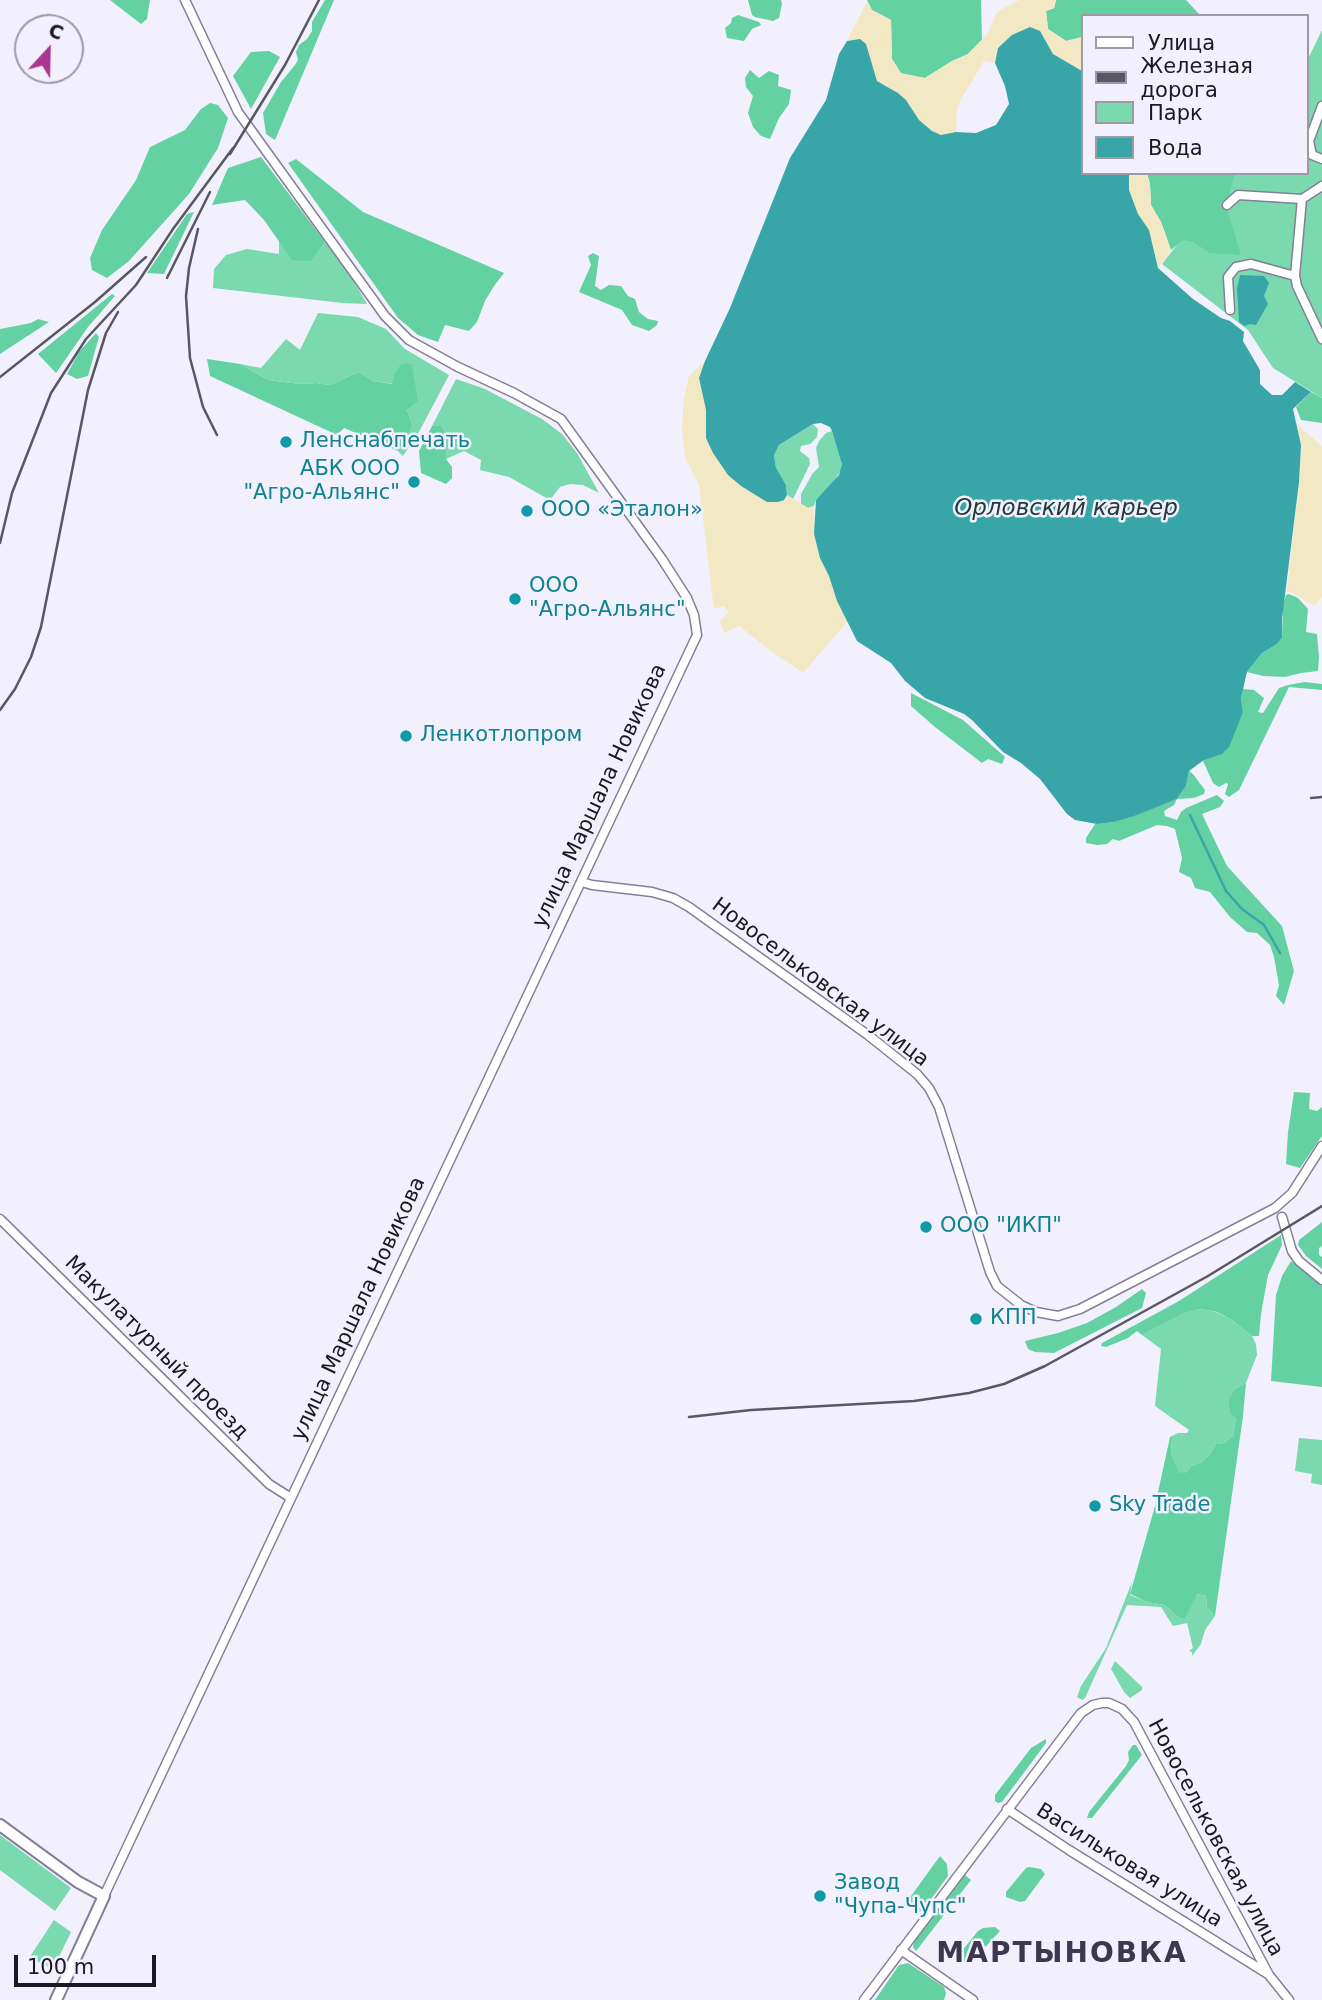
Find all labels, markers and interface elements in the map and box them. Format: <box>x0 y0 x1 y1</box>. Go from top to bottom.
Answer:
north arrow <box>14 14 84 84</box>
legend <box>1080 14 1308 175</box>
text: С <box>46 19 67 44</box>
text: Улица <box>1148 31 1215 55</box>
text: Железная дорога <box>1141 54 1253 102</box>
text: Парк <box>1148 101 1203 125</box>
text: Вода <box>1148 136 1203 160</box>
place label: Ленснабпечать <box>300 429 470 455</box>
marker: Ленснабпечать <box>278 434 294 450</box>
place label: АБК ООО "Агро-Альянс" <box>243 457 400 507</box>
marker: АБК ООО "Агро-Альянс" <box>406 474 422 490</box>
water label: Орловский карьер <box>954 495 1178 523</box>
place label: ООО «Эталон» <box>541 498 703 524</box>
marker: ООО «Эталон» <box>519 503 535 519</box>
place label: ООО "Агро-Альянс" <box>529 574 686 624</box>
marker: ООО "Агро-Альянс" <box>507 591 523 607</box>
street label: улица Маршала Новикова <box>528 660 672 932</box>
place label: Ленкотлопром <box>420 723 582 749</box>
marker: Ленкотлопром <box>398 728 414 744</box>
street label: Новосельковская улица <box>707 893 933 1073</box>
street label: улица Маршала Новикова <box>287 1173 431 1445</box>
place label: ООО "ИКП" <box>940 1214 1062 1240</box>
marker: ООО "ИКП" <box>918 1219 934 1235</box>
street label: Макулатурный проезд <box>59 1251 253 1445</box>
place label: КПП <box>990 1306 1036 1332</box>
marker: КПП <box>968 1311 984 1327</box>
place label: Sky Trade <box>1109 1493 1210 1519</box>
marker: Sky Trade <box>1087 1498 1103 1514</box>
street label: Новосельковская улица <box>1142 1715 1288 1961</box>
street label: Васильковая улица <box>1031 1798 1227 1934</box>
place label: Завод "Чупа-Чупс" <box>834 1871 966 1921</box>
marker: Завод "Чупа-Чупс" <box>812 1888 828 1904</box>
district label: МАРТЫНОВКА <box>938 1938 1186 1972</box>
scale bar <box>18 1940 159 1984</box>
text: 100 m <box>27 1955 94 1979</box>

